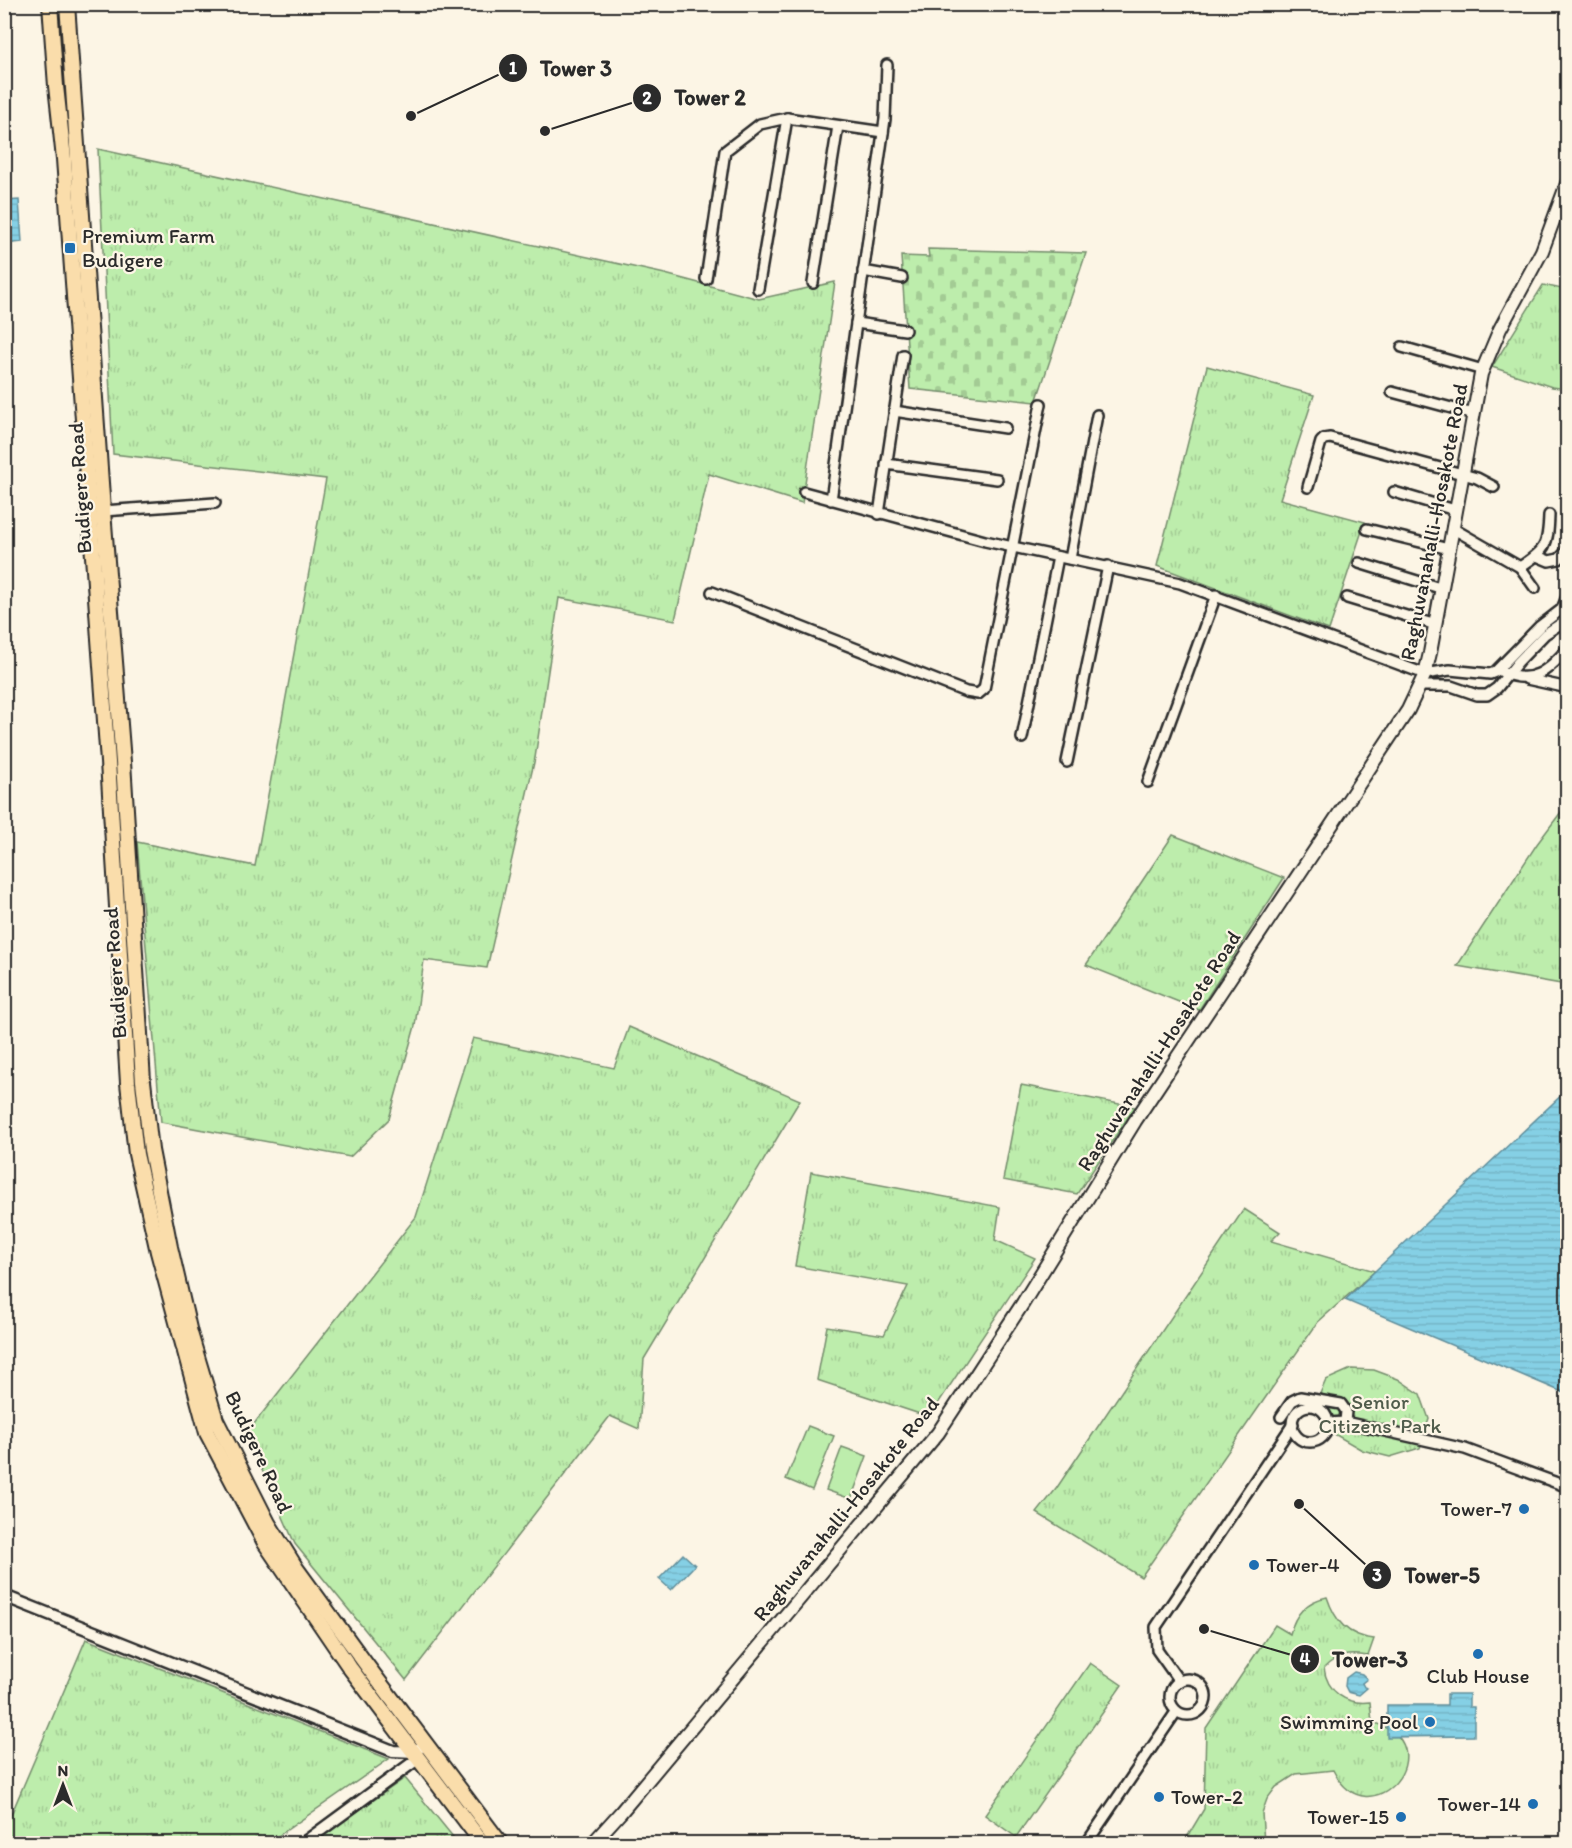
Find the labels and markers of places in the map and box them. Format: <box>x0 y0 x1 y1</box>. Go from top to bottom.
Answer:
callout: Tower 3 <box>498 48 624 88</box>
callout: Tower 2 <box>632 78 758 118</box>
place label: Premium Farm Budigere <box>82 223 215 272</box>
marker: Premium Farm Budigere <box>63 241 77 255</box>
place label: Tower-7 <box>1441 1496 1512 1521</box>
marker: Tower-7 <box>1517 1502 1531 1516</box>
place label: Tower-4 <box>1266 1552 1340 1577</box>
callout: Tower-5 <box>1362 1555 1491 1595</box>
marker: Tower-4 <box>1247 1558 1261 1572</box>
callout: Tower-3 <box>1290 1639 1420 1679</box>
marker: Club House <box>1471 1647 1485 1661</box>
place label: Club House <box>1426 1663 1530 1688</box>
place label: Swimming Pool <box>1280 1709 1418 1734</box>
marker: Swimming Pool <box>1423 1715 1437 1729</box>
place label: Tower-2 <box>1171 1784 1243 1809</box>
marker: Tower-2 <box>1152 1790 1166 1804</box>
place label: Tower-14 <box>1438 1791 1521 1816</box>
marker: Tower-14 <box>1526 1797 1540 1811</box>
place label: Tower-15 <box>1307 1804 1389 1829</box>
marker: Tower-15 <box>1394 1810 1408 1824</box>

